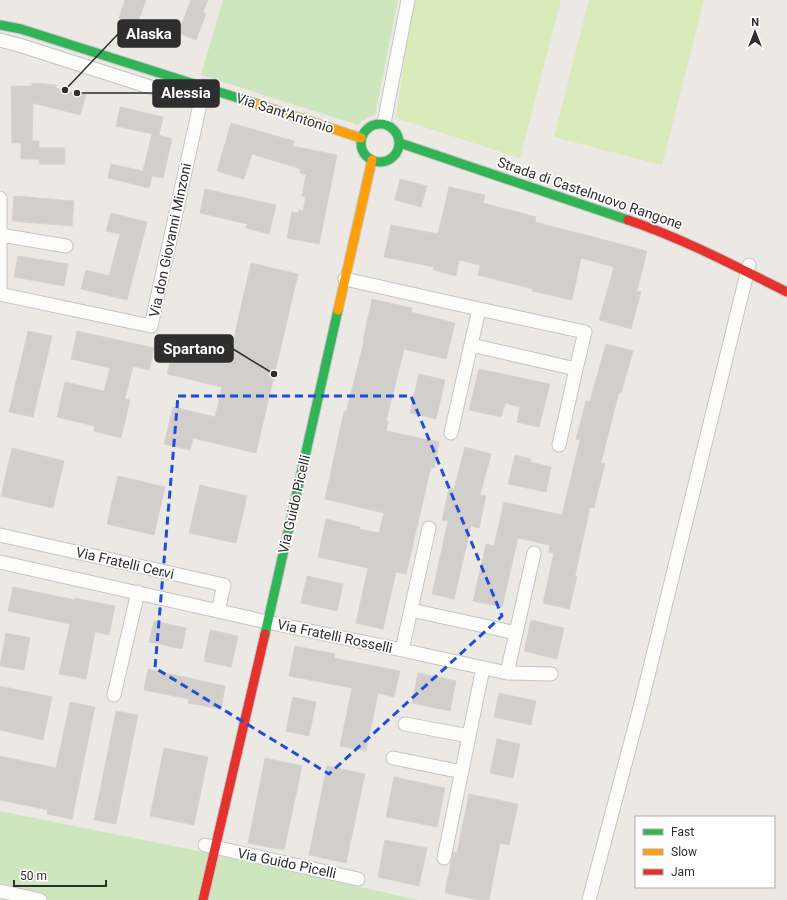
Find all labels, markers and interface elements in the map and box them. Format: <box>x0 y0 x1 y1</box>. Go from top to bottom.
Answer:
north arrow <box>735 12 775 52</box>
text: N <box>751 16 759 29</box>
callout: Alaska <box>118 20 180 47</box>
text: Alaska <box>126 25 172 43</box>
callout: Alessia <box>153 80 219 107</box>
text: Alessia <box>161 84 211 102</box>
street label: Via Sant'Antonio <box>234 90 336 136</box>
street label: Strada di Castelnuovo Rangone <box>495 154 685 232</box>
street label: Via don Giovanni Minzoni <box>146 161 194 319</box>
callout: Spartano <box>155 335 233 362</box>
text: Spartano <box>163 340 225 358</box>
street label: Via Guido Picelli <box>275 453 313 555</box>
street label: Via Fratelli Cervi <box>74 544 176 582</box>
street label: Via Fratelli Rosselli <box>276 616 394 656</box>
legend <box>635 816 775 888</box>
text: Fast <box>671 825 694 839</box>
street label: Via Guido Picelli <box>236 845 338 881</box>
text: Slow <box>671 845 697 859</box>
scale bar <box>14 862 106 888</box>
text: Jam <box>671 865 695 879</box>
text: 50 m <box>20 869 47 883</box>

